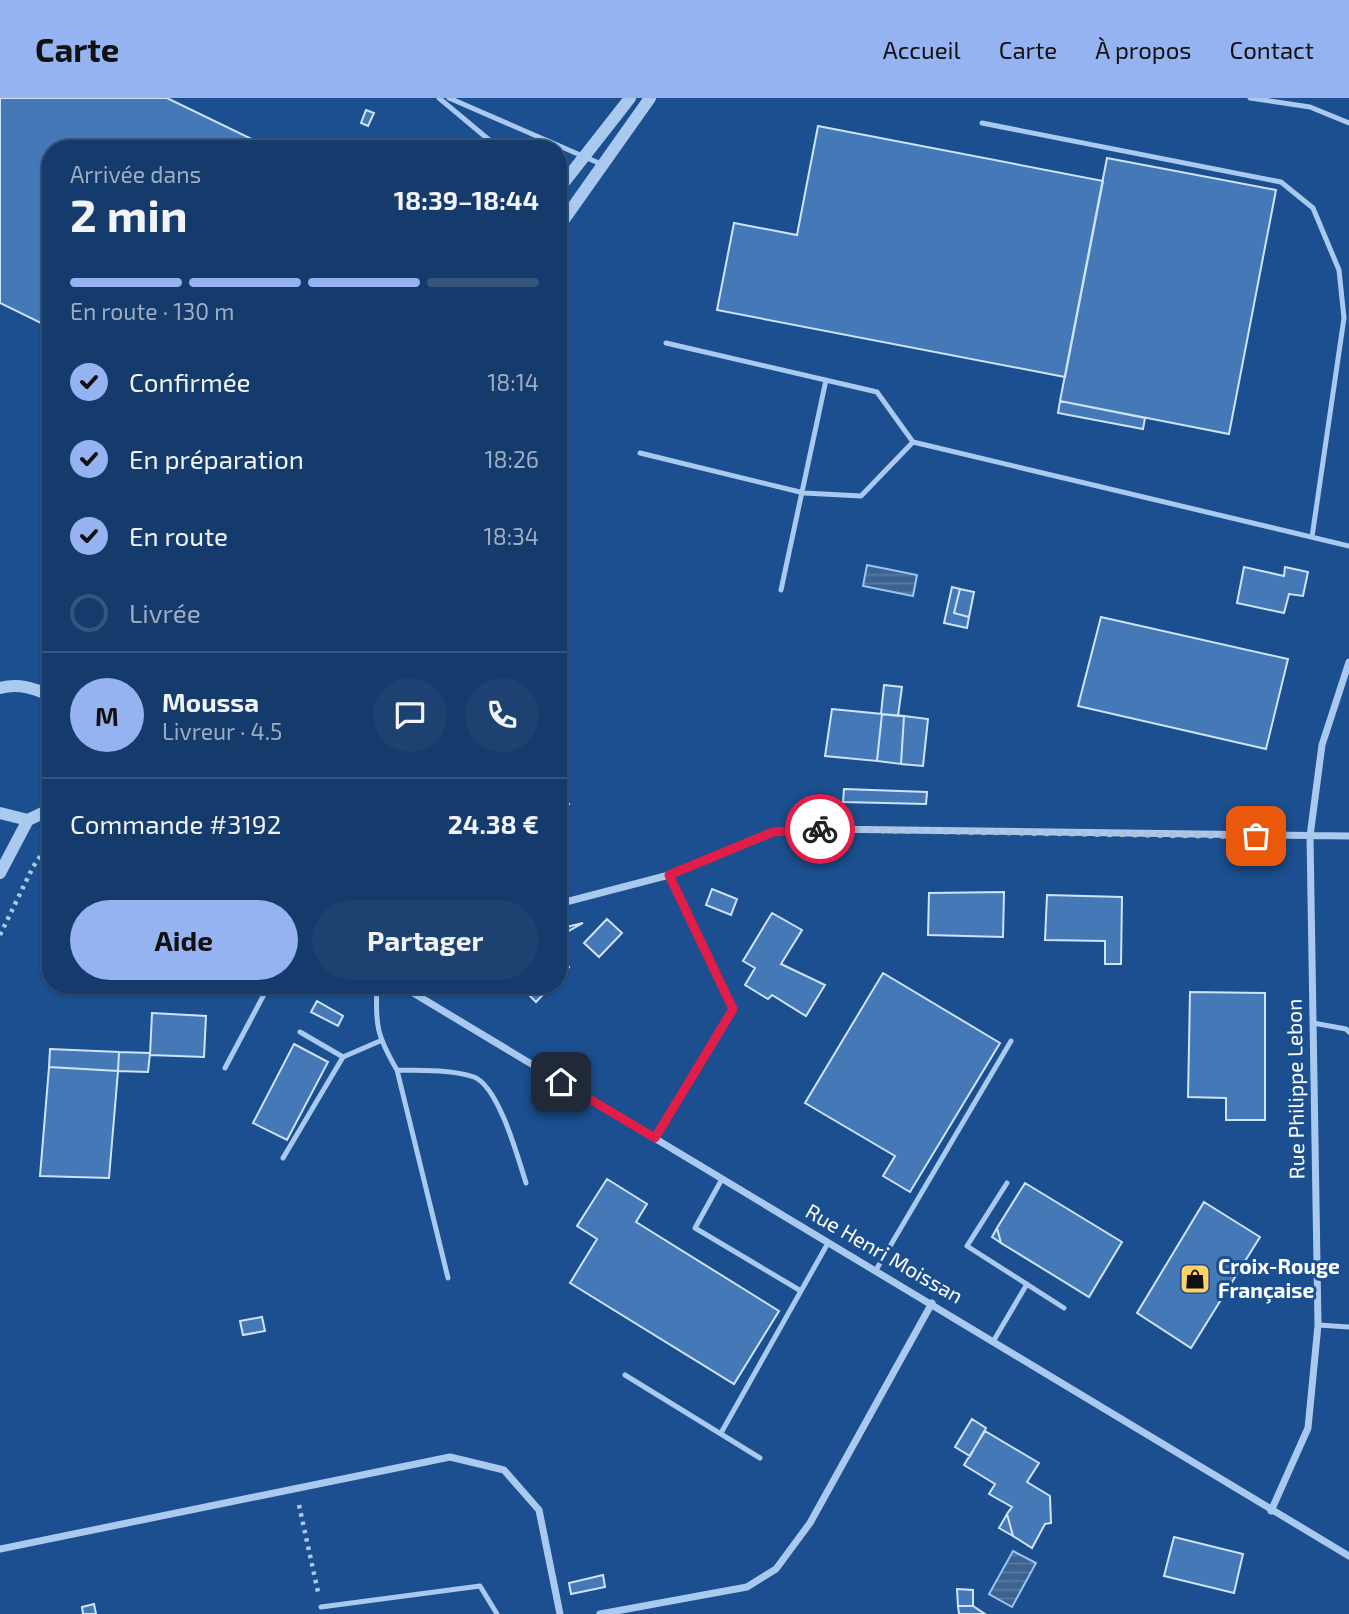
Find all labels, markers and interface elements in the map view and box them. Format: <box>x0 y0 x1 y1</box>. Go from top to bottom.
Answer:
text: Carte <box>35 29 119 69</box>
text: Accueil <box>883 35 961 64</box>
text: Carte <box>999 35 1057 64</box>
text: À propos <box>1095 35 1192 64</box>
text: Contact <box>1230 35 1314 64</box>
text: Arrivée dans <box>70 160 201 188</box>
text: 18:39–18:44 <box>394 184 539 215</box>
text: 2 min <box>70 186 188 241</box>
text: En route · 130 m <box>70 297 234 325</box>
icon: check <box>70 363 108 401</box>
text: Confirmée <box>129 366 251 397</box>
text: 18:14 <box>487 368 539 396</box>
icon: check <box>70 440 108 478</box>
text: En préparation <box>129 443 304 474</box>
text: 18:26 <box>484 445 539 473</box>
icon: check <box>70 517 108 555</box>
text: En route <box>129 520 228 551</box>
text: 18:34 <box>484 522 539 550</box>
text: Livrée <box>129 597 201 628</box>
button: chat <box>373 678 447 752</box>
button: phone <box>465 678 539 752</box>
text: Moussa <box>162 686 259 717</box>
text: M <box>95 700 119 731</box>
text: Livreur · 4.5 <box>162 717 282 745</box>
courier <box>785 794 855 864</box>
pin <box>1226 806 1286 866</box>
text: Commande #3192 <box>70 808 281 839</box>
text: 24.38 € <box>448 808 539 839</box>
icon: bike <box>801 810 839 848</box>
icon: bag <box>1237 817 1275 855</box>
button: Aide <box>70 900 298 980</box>
button: Partager <box>312 900 539 980</box>
street label: Rue Philippe Lebon <box>1280 999 1309 1180</box>
pin <box>531 1052 591 1112</box>
icon: home <box>542 1063 580 1101</box>
street label: Rue Henri Moissan <box>802 1198 968 1308</box>
place label: Croix-Rouge Française <box>1218 1253 1340 1304</box>
shop icon: Croix-Rouge Française <box>1178 1262 1212 1296</box>

